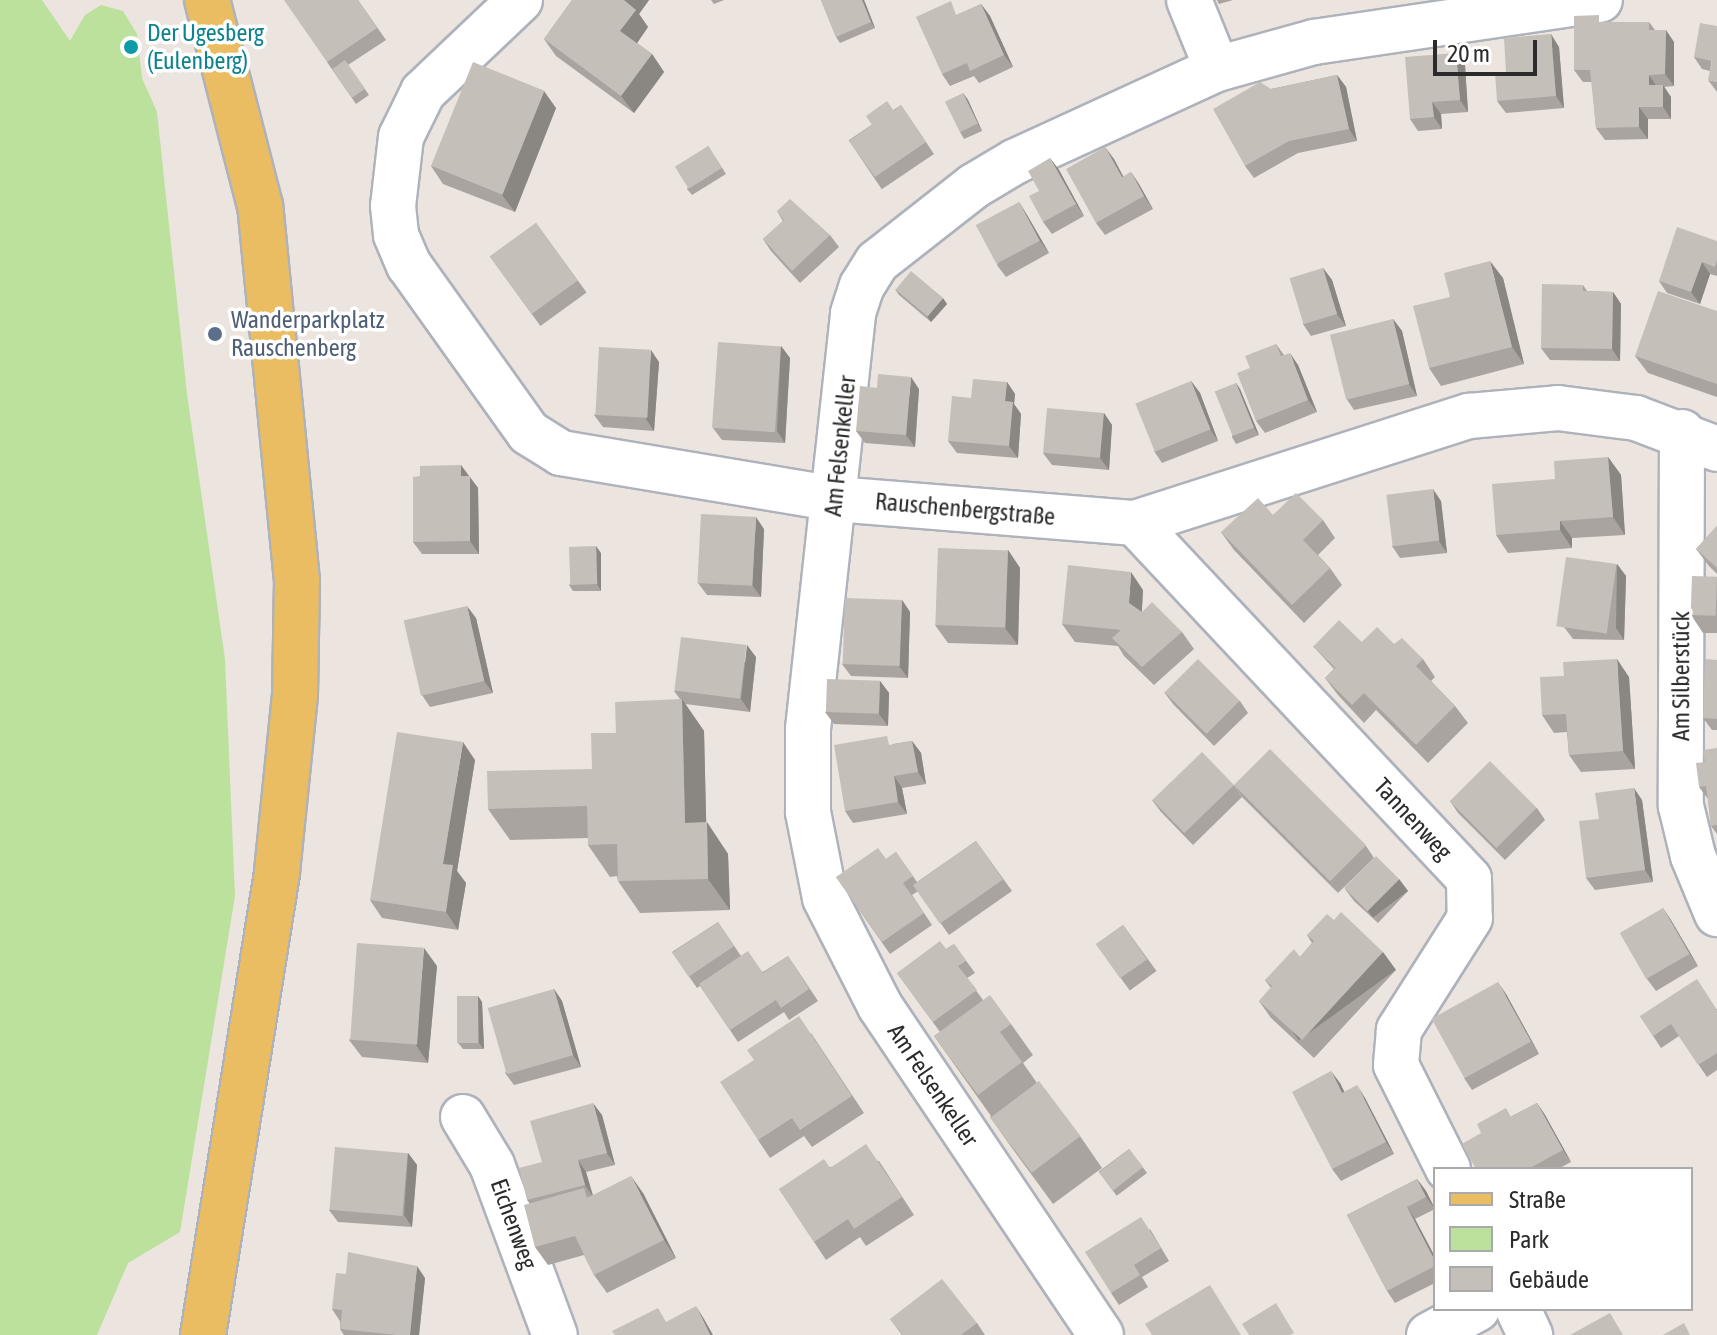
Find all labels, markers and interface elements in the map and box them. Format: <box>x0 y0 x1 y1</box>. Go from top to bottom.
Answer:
place label: Der Ugesberg (Eulenberg) <box>147 19 264 75</box>
scale bar <box>1437 24 1541 74</box>
marker: Der Ugesberg (Eulenberg) <box>122 38 140 56</box>
text: 20 m <box>1447 40 1490 67</box>
place label: Wanderparkplatz Rauschenberg <box>231 306 384 362</box>
marker: Wanderparkplatz Rauschenberg <box>206 325 224 343</box>
street label: Am Felsenkeller <box>818 374 862 518</box>
street label: Rauschenbergstraße <box>874 487 1056 531</box>
street label: Am Silberstück <box>1667 611 1695 741</box>
street label: Tannenweg <box>1368 772 1458 866</box>
street label: Am Felsenkeller <box>882 1018 984 1152</box>
legend <box>1433 1167 1693 1311</box>
street label: Eichenweg <box>484 1175 544 1273</box>
text: Straße <box>1509 1186 1566 1213</box>
text: Park <box>1509 1226 1549 1253</box>
text: Gebäude <box>1509 1266 1589 1293</box>

